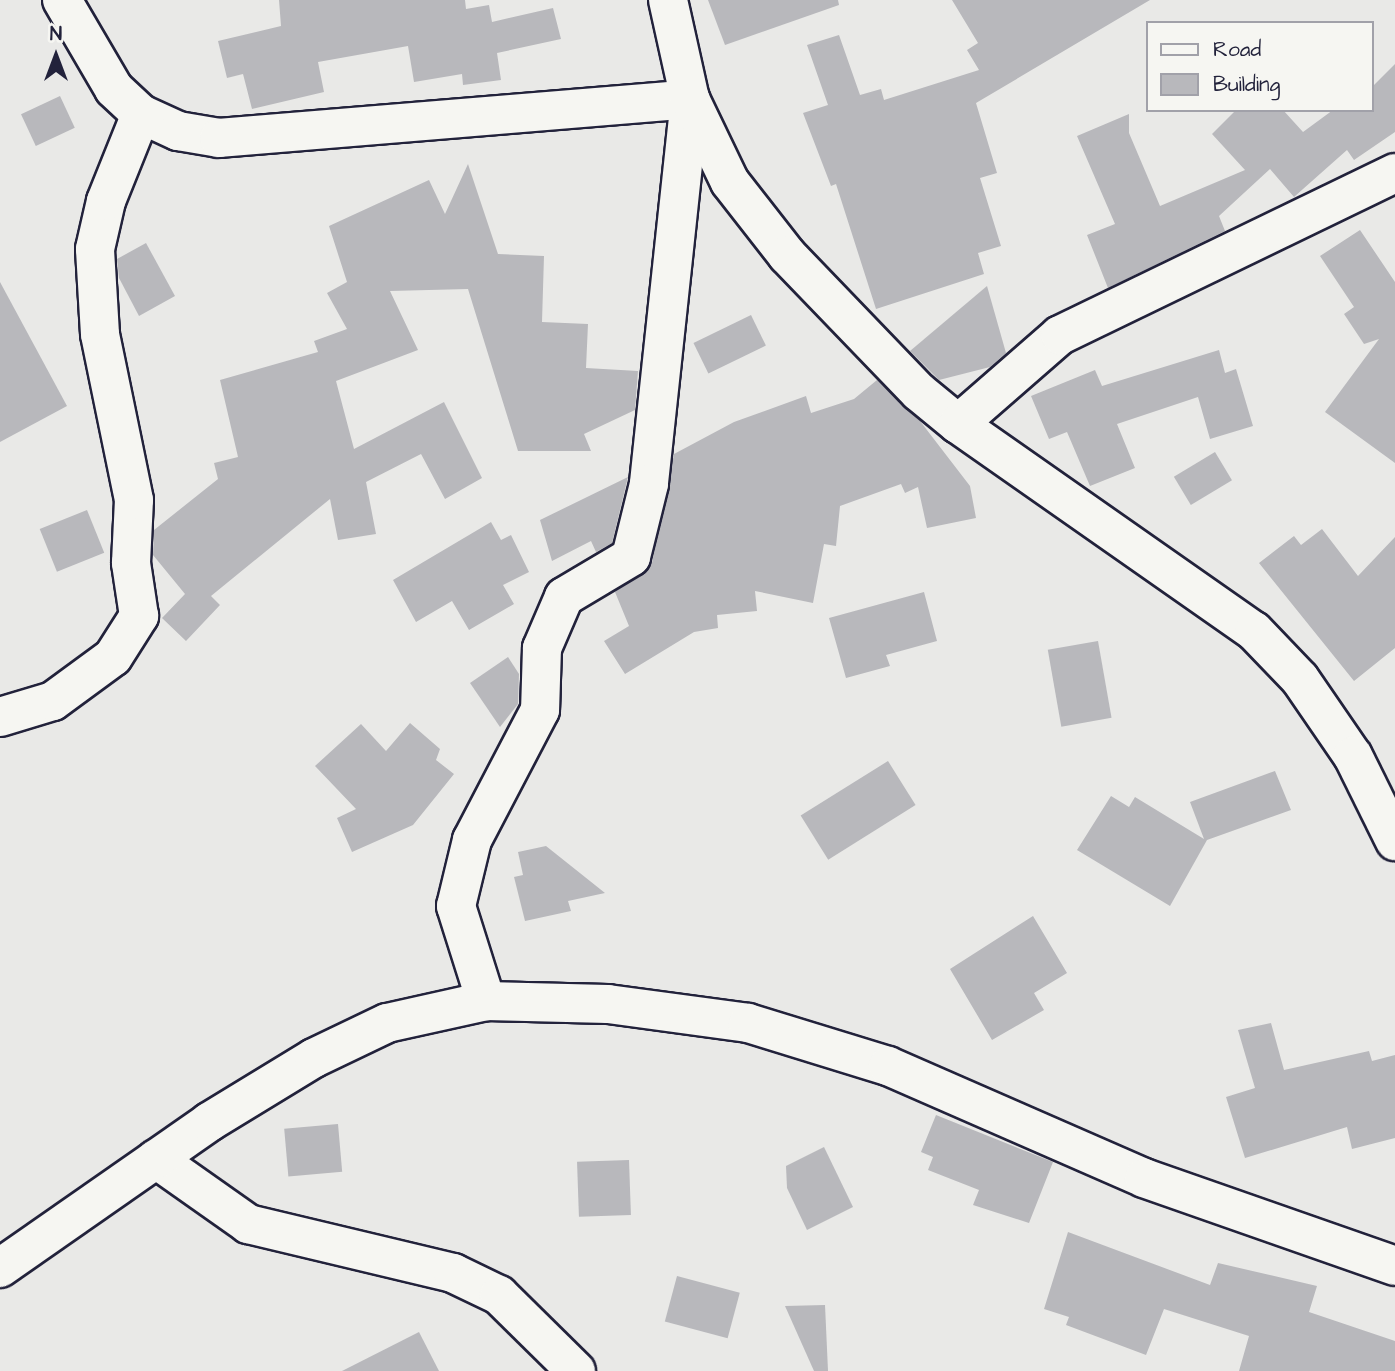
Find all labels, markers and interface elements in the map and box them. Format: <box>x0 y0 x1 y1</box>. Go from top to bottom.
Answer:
north arrow <box>21 21 91 91</box>
text: N <box>50 21 62 48</box>
legend <box>1146 21 1374 112</box>
text: Road <box>1213 35 1261 64</box>
text: Building <box>1213 70 1280 99</box>

